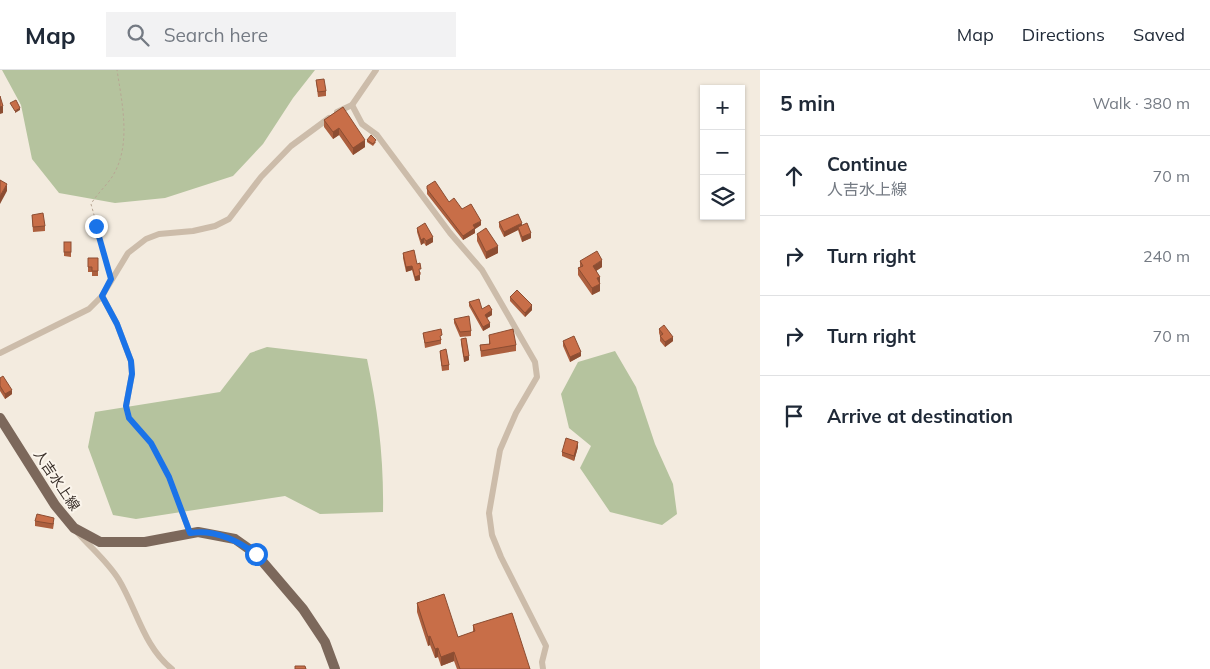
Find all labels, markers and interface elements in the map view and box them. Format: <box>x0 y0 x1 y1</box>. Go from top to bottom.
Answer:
search box <box>106 12 456 57</box>
text: Map <box>25 20 76 50</box>
icon: search <box>124 21 152 49</box>
text: Search here <box>164 23 268 47</box>
text: Map <box>957 23 994 46</box>
text: Directions <box>1022 23 1105 46</box>
text: Saved <box>1133 23 1185 46</box>
map controls <box>700 85 745 220</box>
button: + <box>700 85 745 130</box>
text: 5 min <box>780 90 835 116</box>
text: Walk · 380 m <box>1092 93 1190 113</box>
button: − <box>700 130 745 175</box>
text: Continue <box>827 152 907 176</box>
icon: ahead <box>780 162 808 190</box>
text: 70 m <box>1153 166 1190 186</box>
button: layers <box>700 175 745 220</box>
text: 人吉水上線 <box>827 179 907 199</box>
route end <box>85 215 108 238</box>
icon: right <box>780 242 808 270</box>
text: Turn right <box>827 244 916 268</box>
text: 240 m <box>1143 246 1190 266</box>
icon: right <box>780 322 808 350</box>
text: Turn right <box>827 324 916 348</box>
text: 70 m <box>1153 326 1190 346</box>
icon: arrive <box>780 402 808 430</box>
text: Arrive at destination <box>827 404 1013 428</box>
street label: 人吉水上線 <box>30 446 84 514</box>
route start <box>245 543 268 566</box>

